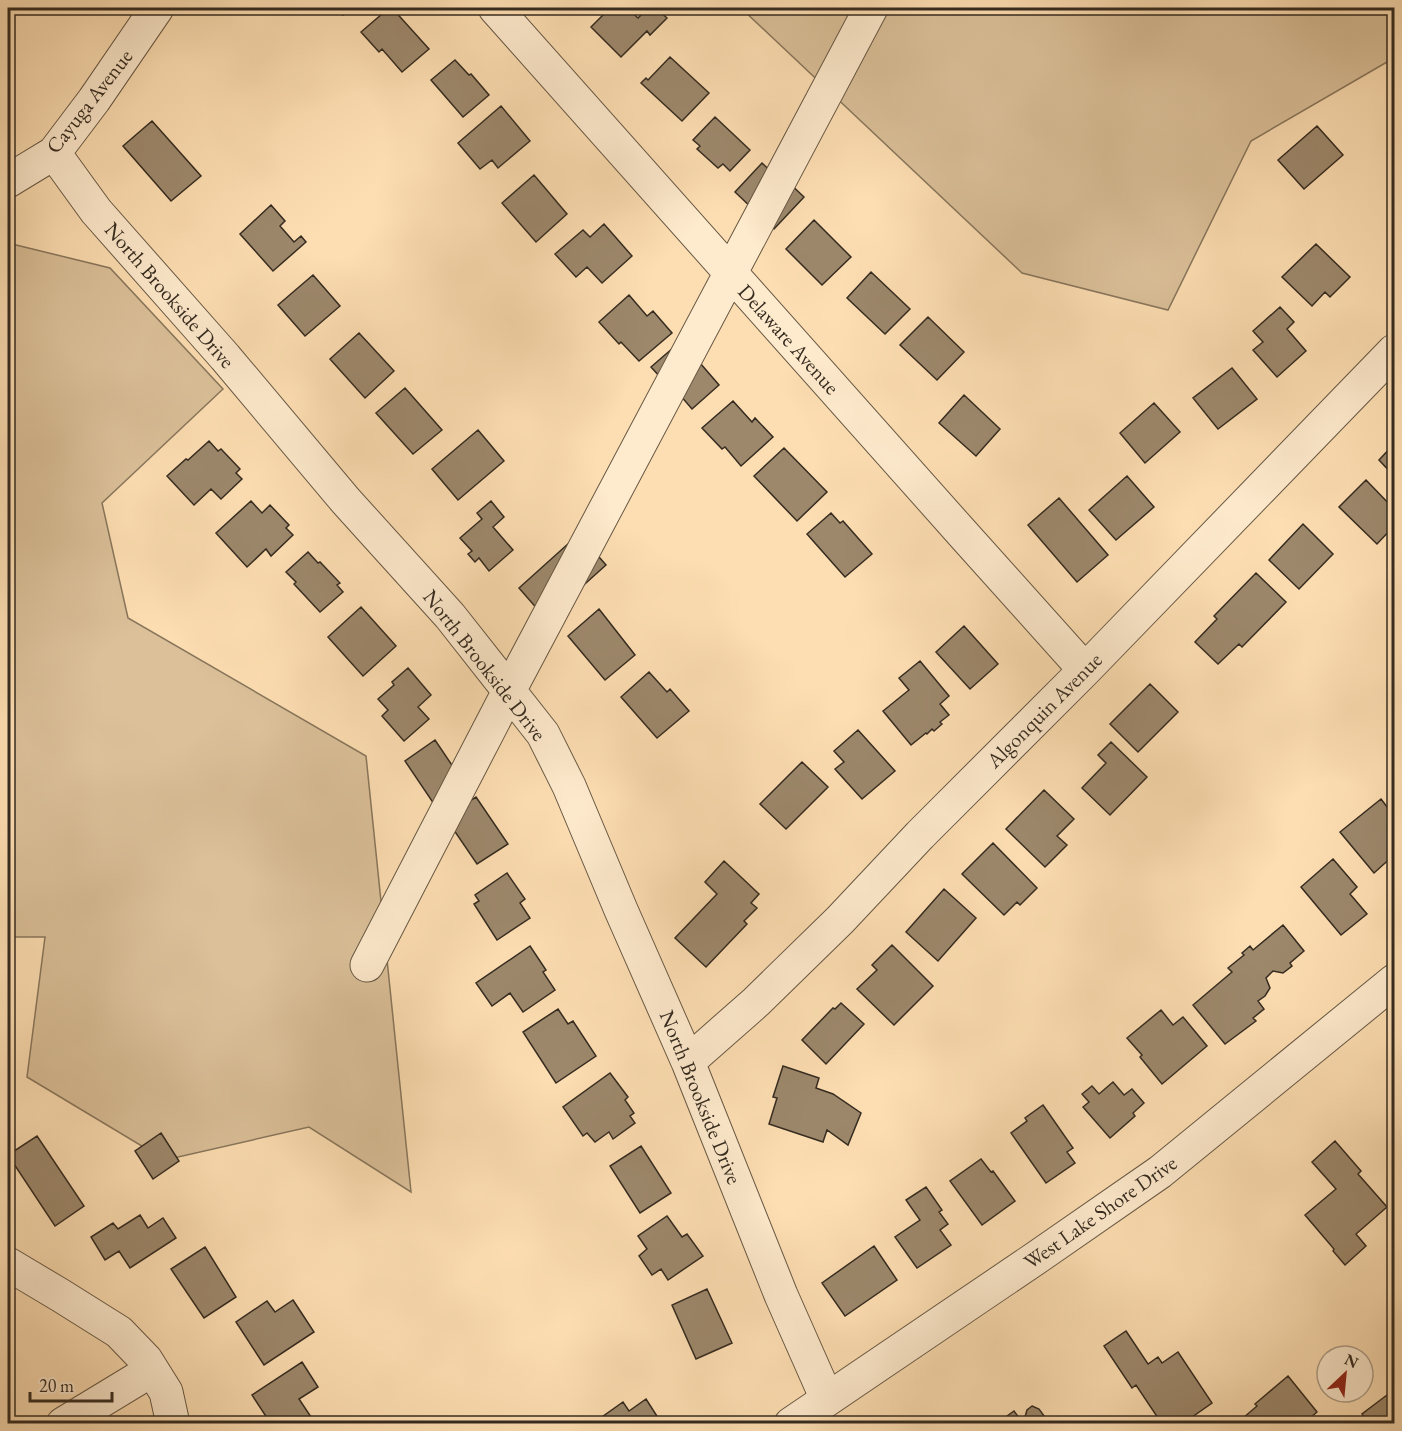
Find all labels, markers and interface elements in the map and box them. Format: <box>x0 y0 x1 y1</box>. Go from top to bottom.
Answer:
street label: Cayuga Avenue <box>40 43 138 159</box>
street label: North Brookside Drive <box>99 216 241 374</box>
street label: Delaware Avenue <box>732 278 846 400</box>
street label: North Brookside Drive <box>417 584 553 746</box>
street label: Algonquin Avenue <box>980 646 1108 774</box>
street label: North Brookside Drive <box>654 1006 748 1188</box>
street label: West Lake Shore Drive <box>1018 1149 1182 1275</box>
north arrow <box>1315 1344 1375 1404</box>
text: N <box>1341 1349 1362 1373</box>
scale bar <box>30 1365 112 1403</box>
text: 20 m <box>39 1374 74 1397</box>

